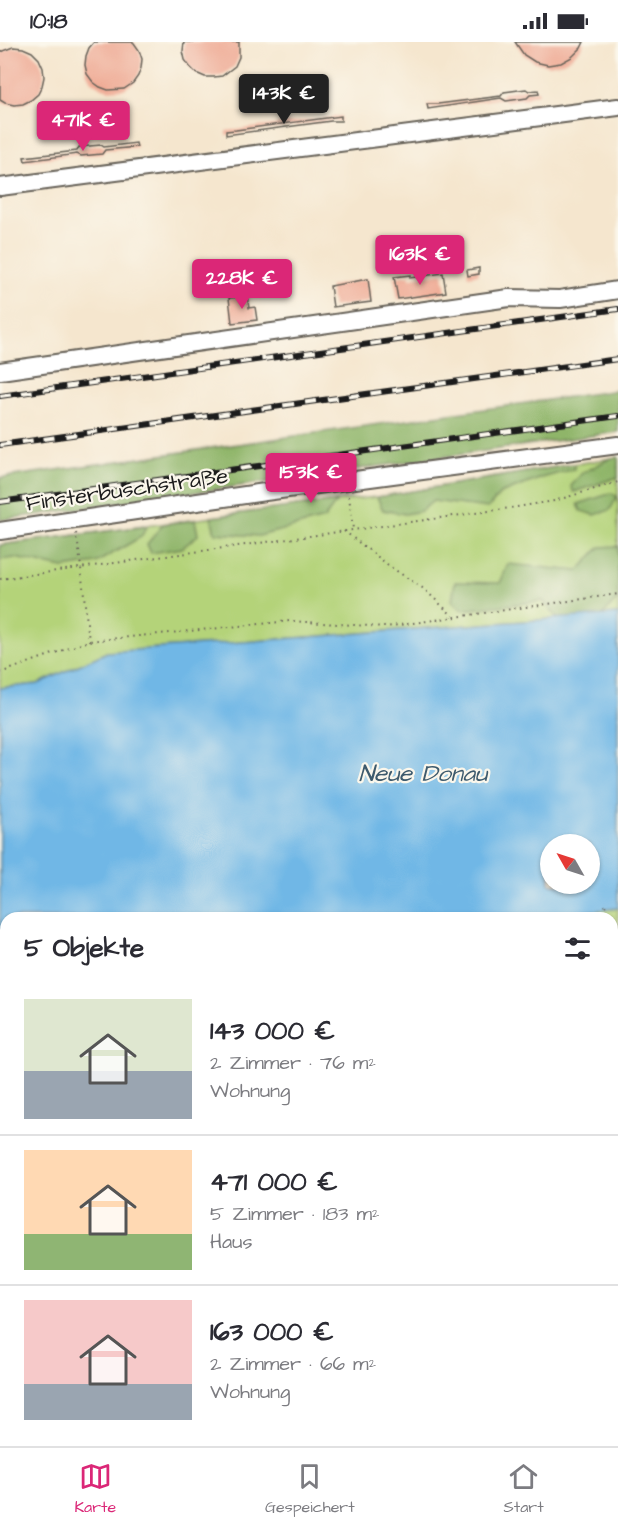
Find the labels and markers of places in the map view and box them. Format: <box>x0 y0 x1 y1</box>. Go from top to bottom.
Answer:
pin: 143K € <box>235 74 333 125</box>
pin: 471K € <box>34 101 132 152</box>
pin: 163K € <box>371 235 469 286</box>
pin: 228K € <box>193 259 291 310</box>
pin: 153K € <box>262 453 360 504</box>

